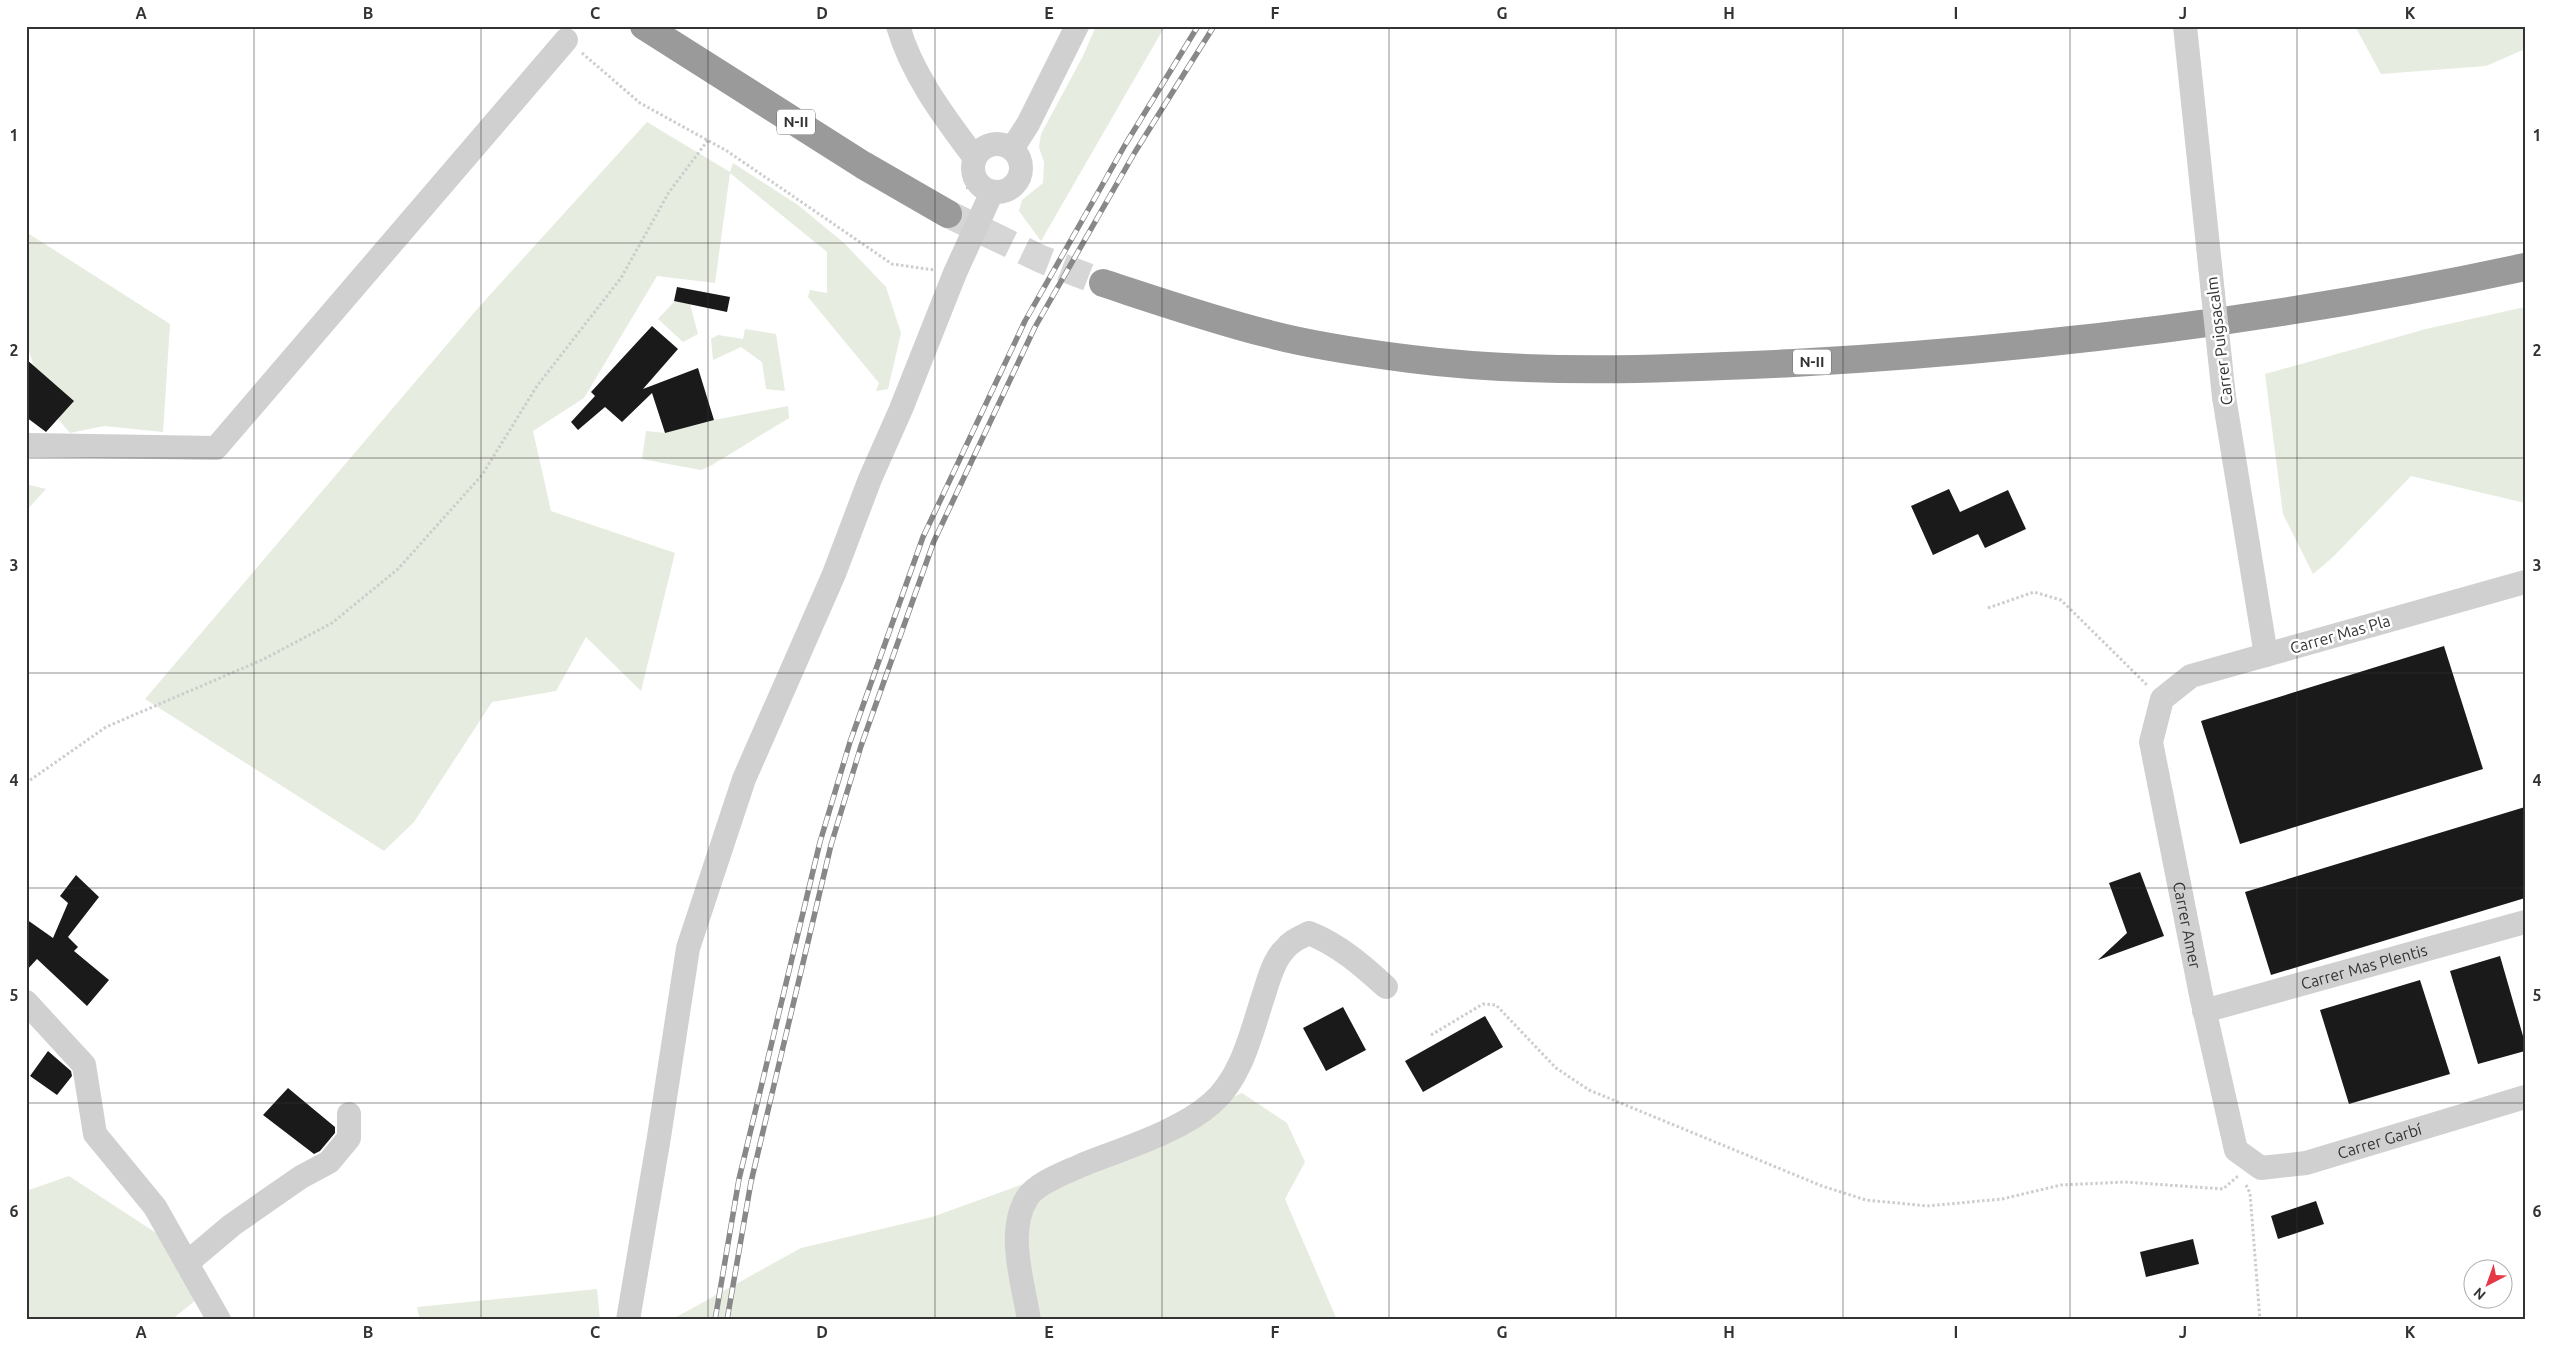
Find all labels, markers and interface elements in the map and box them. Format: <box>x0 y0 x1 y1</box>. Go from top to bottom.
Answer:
text: A <box>135 4 147 22</box>
text: B <box>363 4 373 22</box>
text: C <box>590 4 600 22</box>
text: D <box>816 4 828 22</box>
text: E <box>1044 4 1054 22</box>
text: F <box>1271 4 1280 22</box>
text: G <box>1496 4 1508 22</box>
text: H <box>1723 4 1735 22</box>
text: I <box>1954 4 1958 22</box>
text: J <box>2179 4 2187 22</box>
text: K <box>2405 4 2416 22</box>
road number: N-II <box>777 110 815 134</box>
text: 1 <box>9 126 19 144</box>
text: 1 <box>2532 126 2542 144</box>
street label: Carrer Puigsacalm <box>2202 276 2236 406</box>
text: 2 <box>9 341 19 359</box>
text: 2 <box>2532 341 2542 359</box>
road number: N-II <box>1793 350 1831 374</box>
text: 3 <box>9 556 19 574</box>
text: 3 <box>2532 556 2542 574</box>
street label: Carrer Mas Pla <box>2288 611 2392 657</box>
text: 4 <box>9 771 19 789</box>
text: 4 <box>2532 771 2542 789</box>
street label: Carrer Amer <box>2170 880 2205 970</box>
street label: Carrer Mas Plentis <box>2299 941 2429 993</box>
text: 5 <box>9 986 19 1004</box>
text: 5 <box>2532 986 2542 1004</box>
street label: Carrer Garbí <box>2335 1119 2425 1162</box>
text: 6 <box>9 1202 19 1220</box>
text: 6 <box>2532 1202 2542 1220</box>
north arrow <box>2464 1258 2514 1308</box>
text: N <box>2470 1284 2489 1303</box>
text: A <box>135 1323 147 1341</box>
text: B <box>363 1323 373 1341</box>
text: C <box>590 1323 600 1341</box>
text: D <box>816 1323 828 1341</box>
text: E <box>1044 1323 1054 1341</box>
text: F <box>1271 1323 1280 1341</box>
text: G <box>1496 1323 1508 1341</box>
text: H <box>1723 1323 1735 1341</box>
text: I <box>1954 1323 1958 1341</box>
text: J <box>2179 1323 2187 1341</box>
text: K <box>2405 1323 2416 1341</box>

